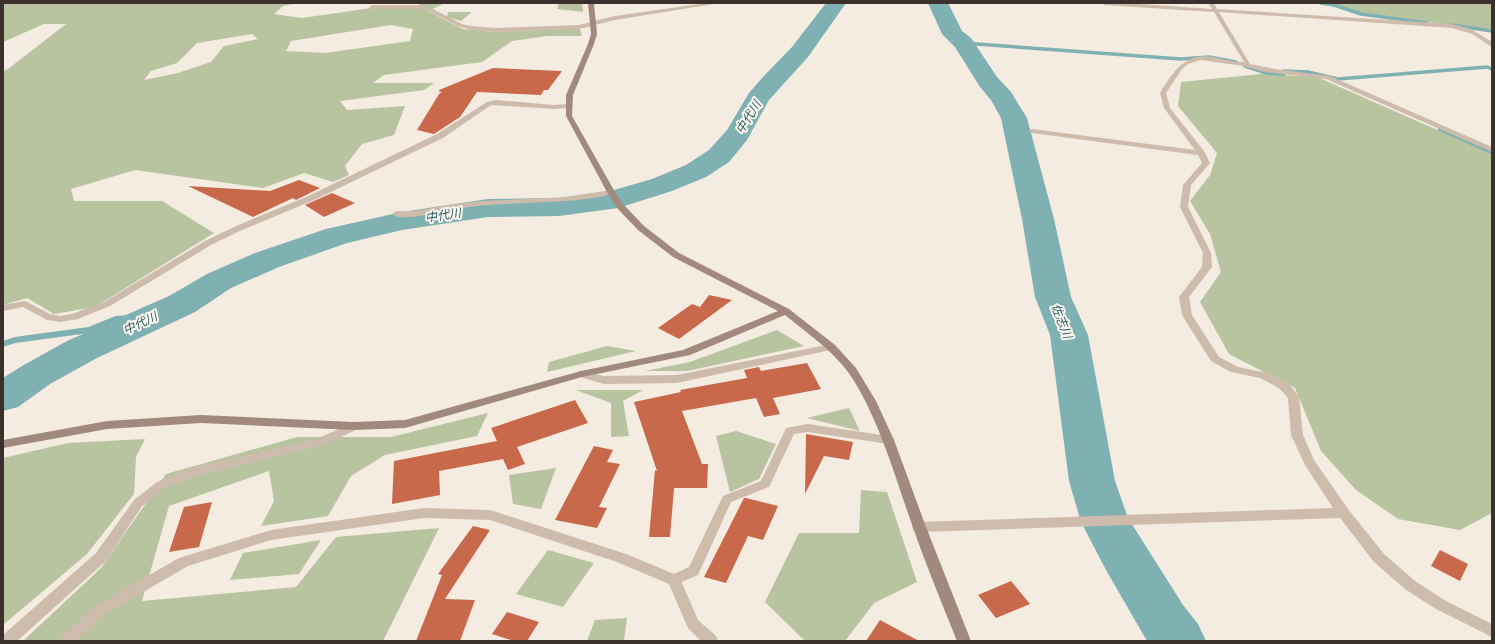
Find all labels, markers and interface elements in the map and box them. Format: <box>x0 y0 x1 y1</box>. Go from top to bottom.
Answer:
water label: 中代川 <box>732 96 765 136</box>
water label: 中代川 <box>424 205 464 225</box>
water label: 佐志川 <box>1049 302 1076 342</box>
water label: 中代川 <box>121 308 161 337</box>

